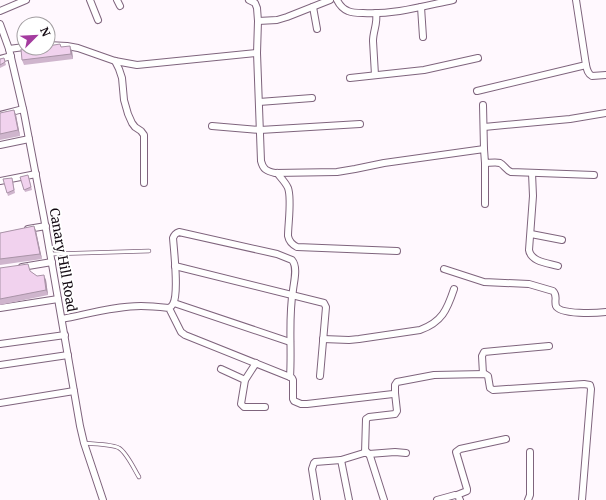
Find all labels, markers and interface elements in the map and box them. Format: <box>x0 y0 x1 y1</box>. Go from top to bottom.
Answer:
north arrow <box>16 16 56 56</box>
text: N <box>37 25 53 39</box>
street label: Canary Hill Road <box>46 207 81 313</box>

